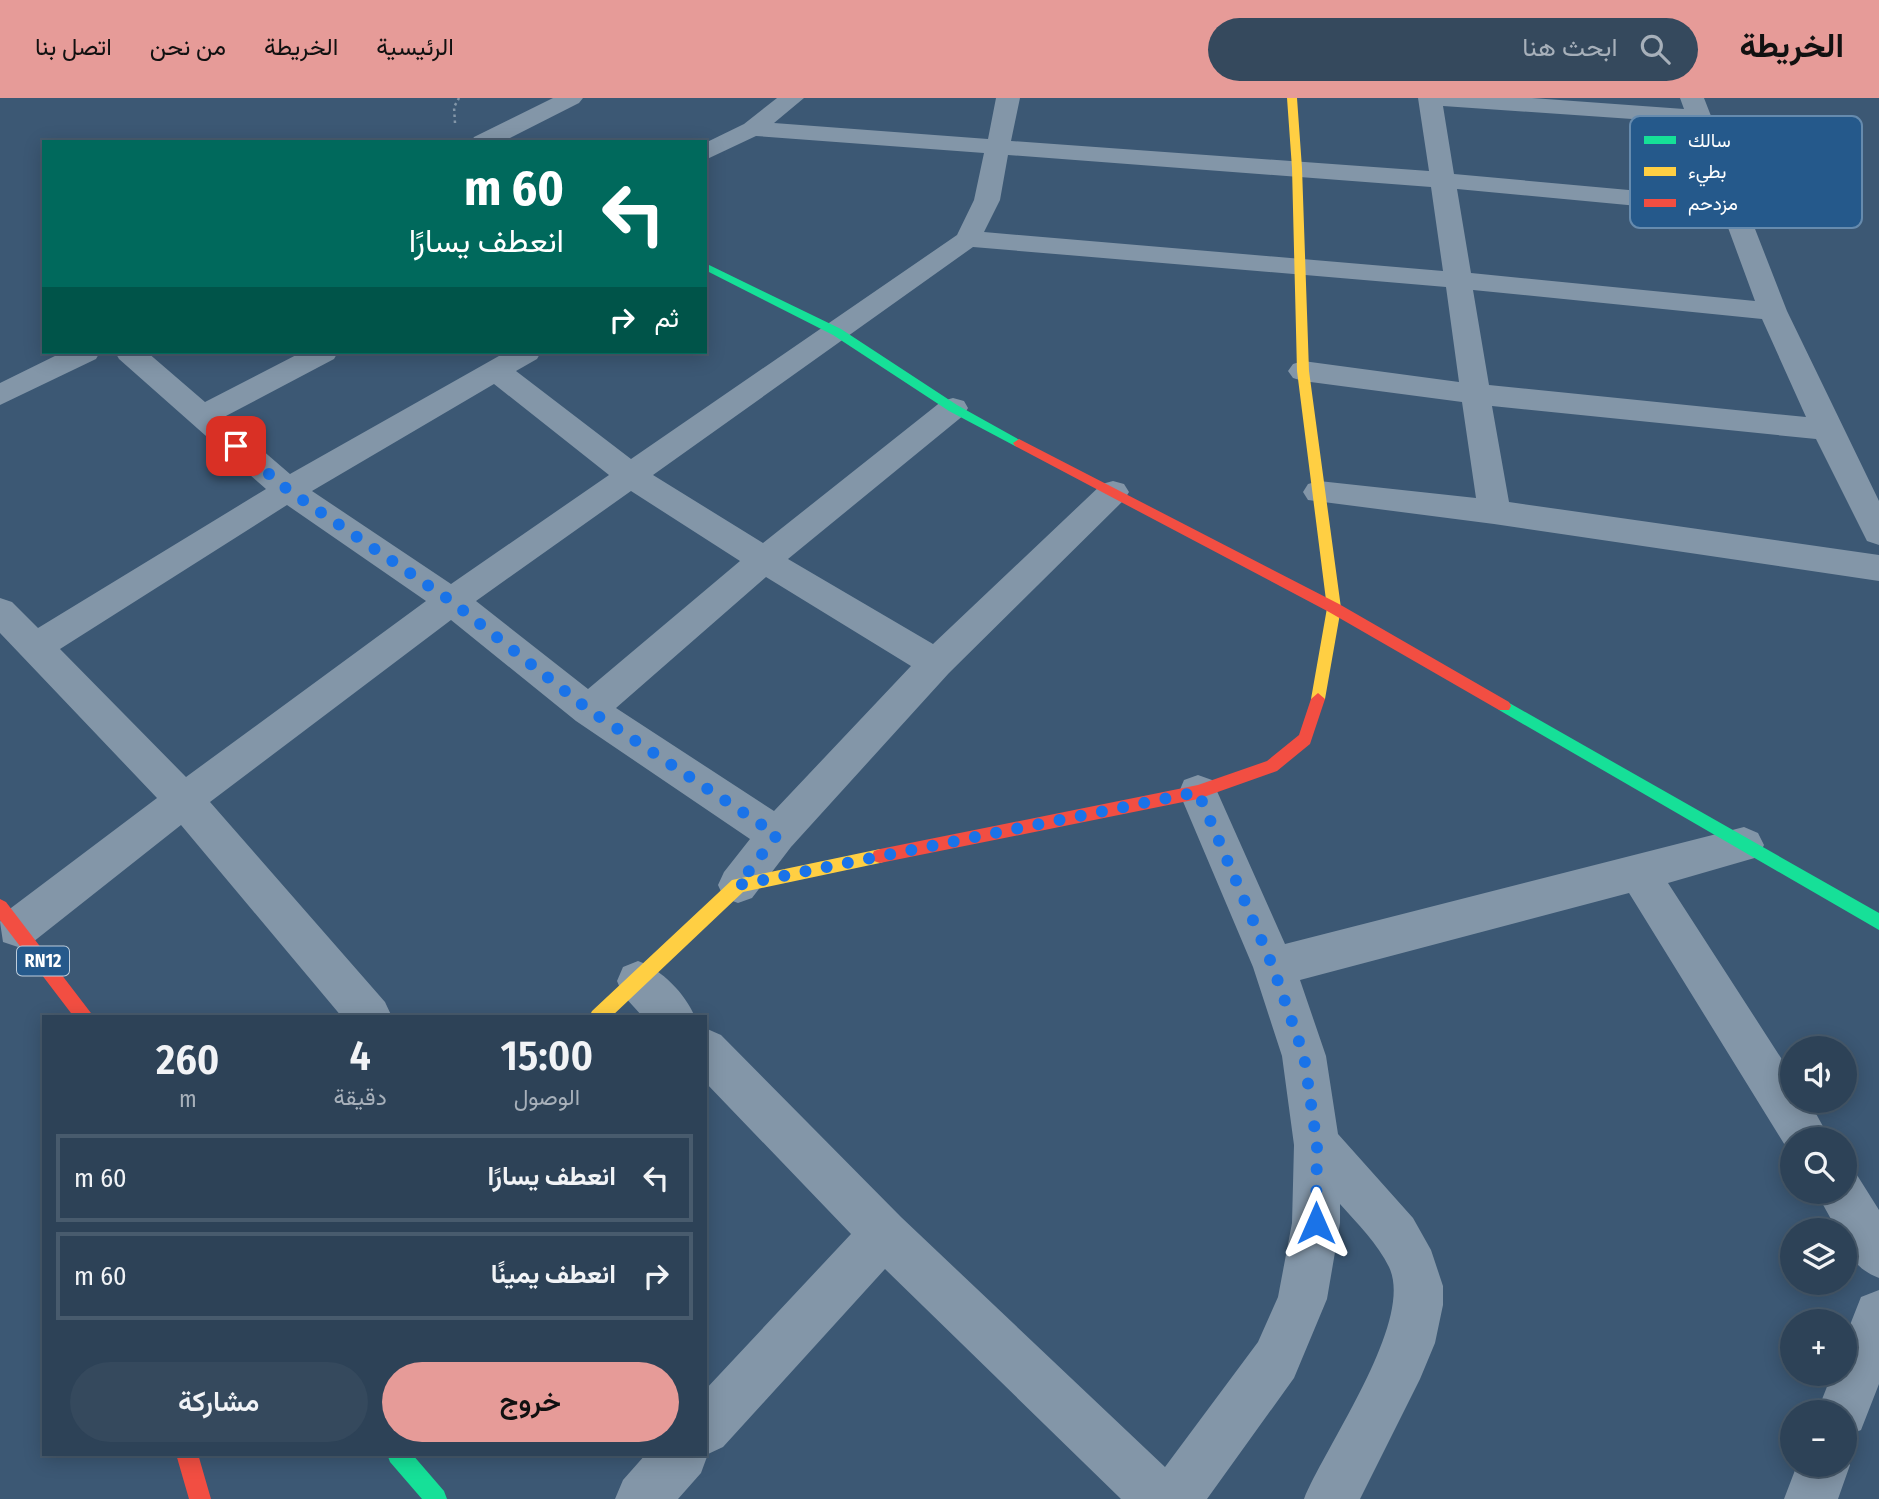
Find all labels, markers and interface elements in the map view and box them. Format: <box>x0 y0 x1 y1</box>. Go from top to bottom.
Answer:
search box <box>1208 18 1698 81</box>
text: الخريطة <box>1740 26 1844 66</box>
icon: search <box>1636 30 1674 68</box>
text: ابحث هنا <box>1522 32 1618 63</box>
text: اتصل بنا <box>35 33 112 61</box>
text: من نحن <box>150 33 226 61</box>
text: الخريطة <box>264 33 338 61</box>
text: الرئيسية <box>376 33 454 61</box>
legend <box>1630 116 1862 228</box>
text: سالك <box>1688 129 1731 152</box>
text: 60 m <box>464 159 564 218</box>
text: بطيء <box>1688 160 1726 187</box>
icon: left <box>588 168 679 259</box>
text: مزدحم <box>1688 192 1738 216</box>
text: انعطف يسارًا <box>409 222 564 260</box>
icon: right <box>603 301 641 339</box>
text: ثم <box>655 303 679 334</box>
pin <box>206 416 266 476</box>
icon: arrive <box>217 427 255 465</box>
road number: RN12 <box>17 946 69 976</box>
text: 4 <box>349 1031 371 1081</box>
text: 15:00 <box>501 1031 593 1081</box>
text: 260 <box>156 1035 220 1085</box>
map controls <box>1780 1036 1857 1477</box>
button: sound <box>1780 1036 1857 1113</box>
text: دقيقة <box>333 1083 387 1111</box>
text: الوصول <box>514 1083 580 1111</box>
text: m <box>179 1085 197 1113</box>
button: search <box>1780 1127 1857 1204</box>
icon: left <box>637 1159 675 1197</box>
text: انعطف يسارًا <box>488 1161 616 1192</box>
text: 60 m <box>74 1163 127 1194</box>
position arrow <box>1279 1186 1353 1260</box>
button: layers <box>1780 1218 1857 1295</box>
icon: right <box>637 1257 675 1295</box>
text: انعطف يمينًا <box>491 1259 616 1290</box>
text: 60 m <box>74 1261 127 1292</box>
button: + <box>1780 1309 1857 1386</box>
button: مشاركة <box>70 1362 368 1442</box>
button: خروج <box>382 1362 679 1442</box>
button: − <box>1780 1400 1857 1477</box>

